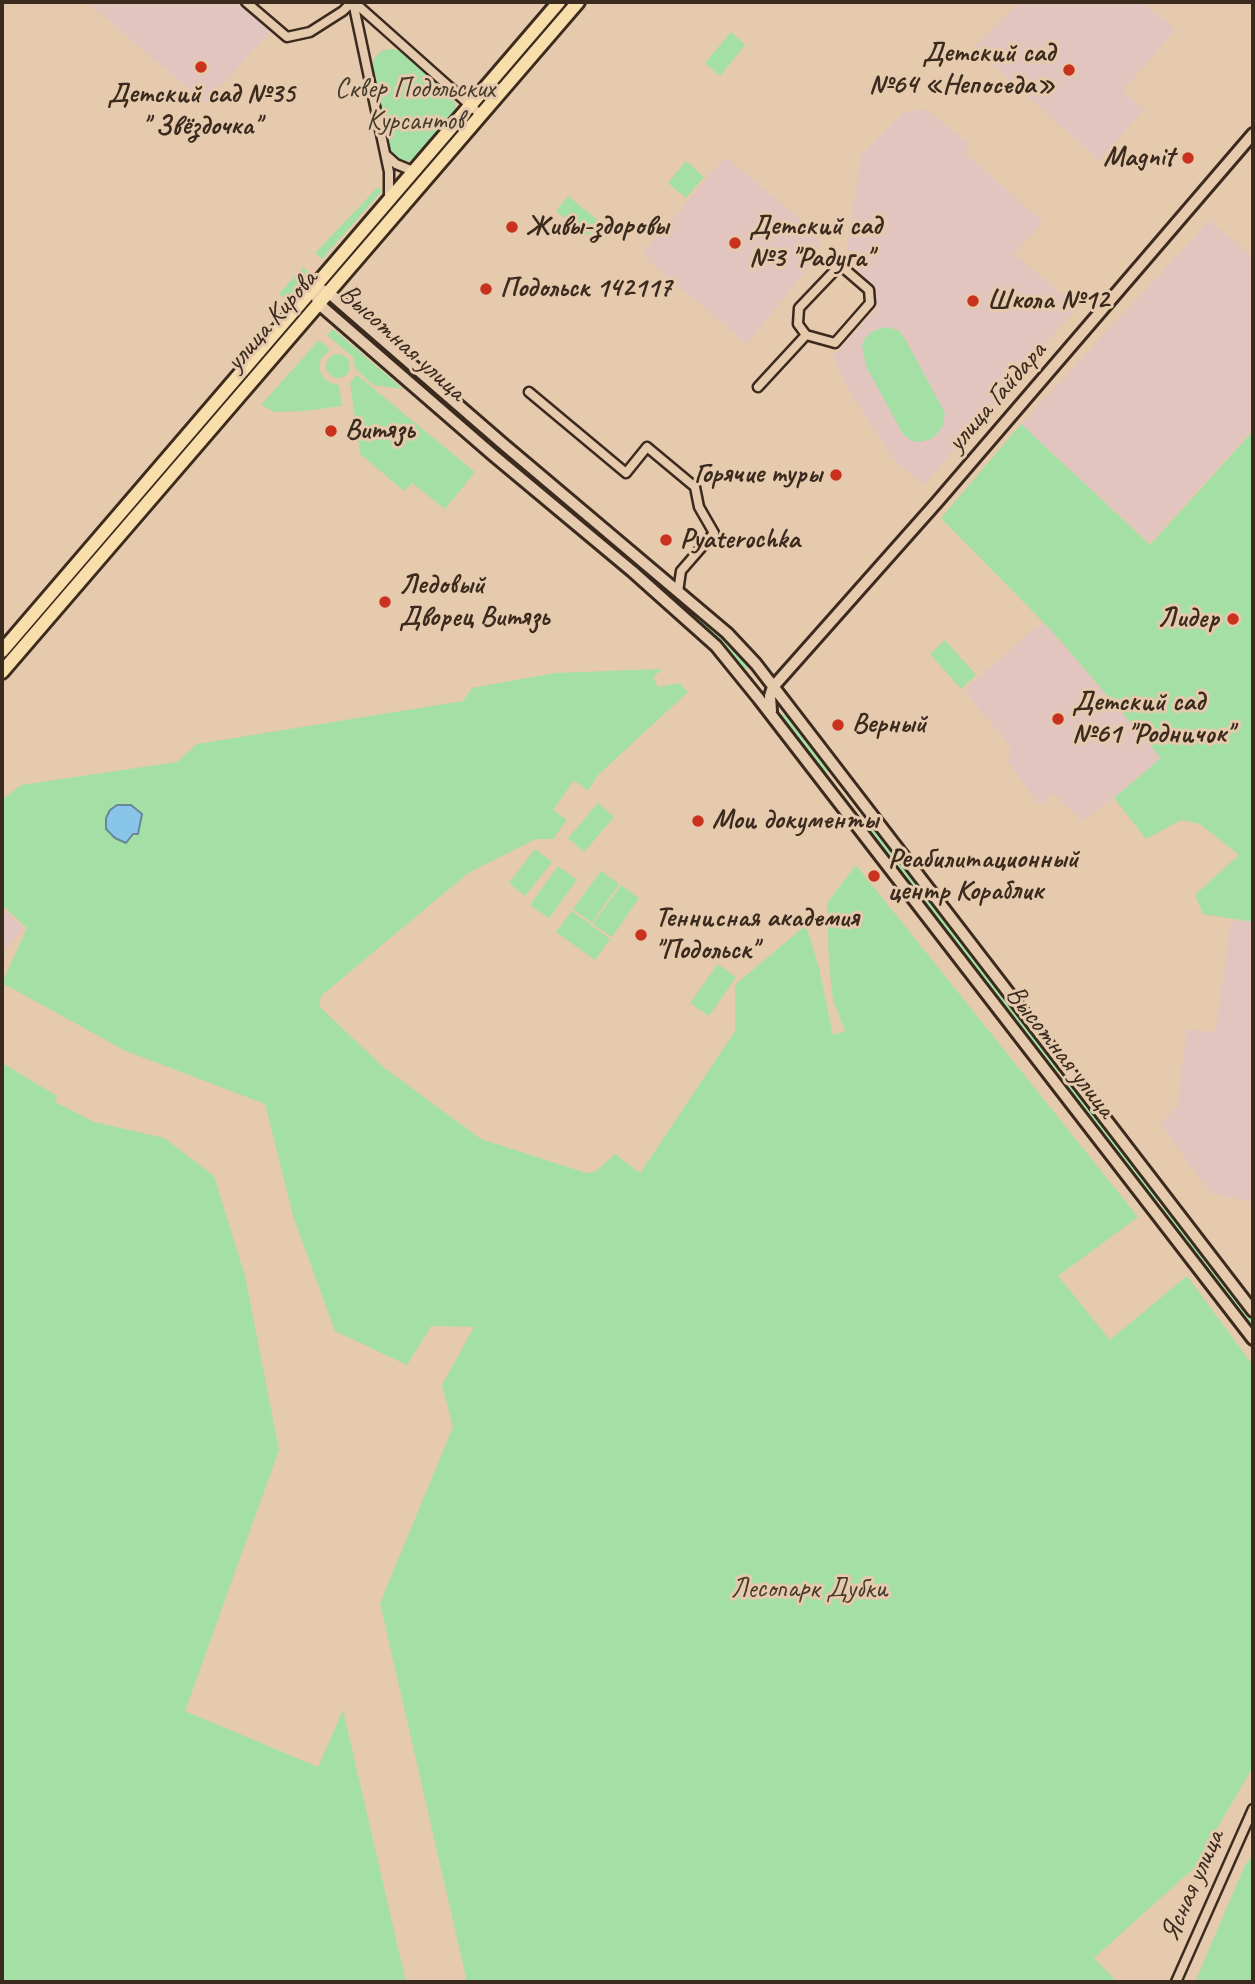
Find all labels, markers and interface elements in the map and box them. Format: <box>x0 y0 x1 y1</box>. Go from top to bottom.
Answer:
place label: Детский сад №64 «Непоседа» <box>869 37 1055 103</box>
marker: Детский сад №35 " Звёздочка" <box>193 59 209 75</box>
marker: Детский сад №64 «Непоседа» <box>1061 62 1077 78</box>
park label: Сквер Подольских Курсантов <box>335 73 495 139</box>
place label: Детский сад №35 " Звёздочка" <box>107 78 295 144</box>
place label: Magnit <box>1103 141 1174 175</box>
marker: Magnit <box>1180 150 1196 166</box>
place label: Живы-здоровы <box>526 210 668 244</box>
place label: Детский сад №3 "Радуга" <box>749 210 882 276</box>
marker: Живы-здоровы <box>504 219 520 235</box>
marker: Детский сад №3 "Радуга" <box>727 235 743 251</box>
street label: улица Кирова <box>219 263 325 379</box>
place label: Подольск 142117 <box>500 272 671 306</box>
street label: Высотная улица <box>332 277 472 409</box>
marker: Подольск 142117 <box>478 281 494 297</box>
place label: Школа №12 <box>987 284 1109 318</box>
marker: Школа №12 <box>965 293 981 309</box>
street label: улица Гайдара <box>940 335 1054 459</box>
place label: Витязь <box>345 414 415 448</box>
marker: Витязь <box>323 423 339 439</box>
place label: Горячие туры <box>694 458 822 492</box>
marker: Горячие туры <box>828 467 844 483</box>
place label: Pyaterochka <box>680 523 800 557</box>
marker: Pyaterochka <box>658 532 674 548</box>
place label: Ледовый Дворец Витязь <box>399 569 549 635</box>
marker: Ледовый Дворец Витязь <box>377 594 393 610</box>
place label: Лидер <box>1158 602 1219 636</box>
marker: Лидер <box>1225 611 1241 627</box>
place label: Детский сад №61 "Родничок" <box>1072 686 1233 752</box>
place label: Верный <box>852 708 926 742</box>
marker: Детский сад №61 "Родничок" <box>1050 711 1066 727</box>
marker: Верный <box>830 717 846 733</box>
place label: Мои документы <box>712 804 878 838</box>
marker: Мои документы <box>690 813 706 829</box>
place label: Реабилитационный центр Кораблик <box>888 843 1078 909</box>
marker: Реабилитационный центр Кораблик <box>866 868 882 884</box>
place label: Теннисная академия "Подольск" <box>655 902 859 968</box>
marker: Теннисная академия "Подольск" <box>633 927 649 943</box>
street label: Высотная улица <box>998 979 1122 1125</box>
park label: Лесопарк Дубки <box>731 1573 887 1607</box>
street label: Ясная улица <box>1154 1825 1232 1947</box>

